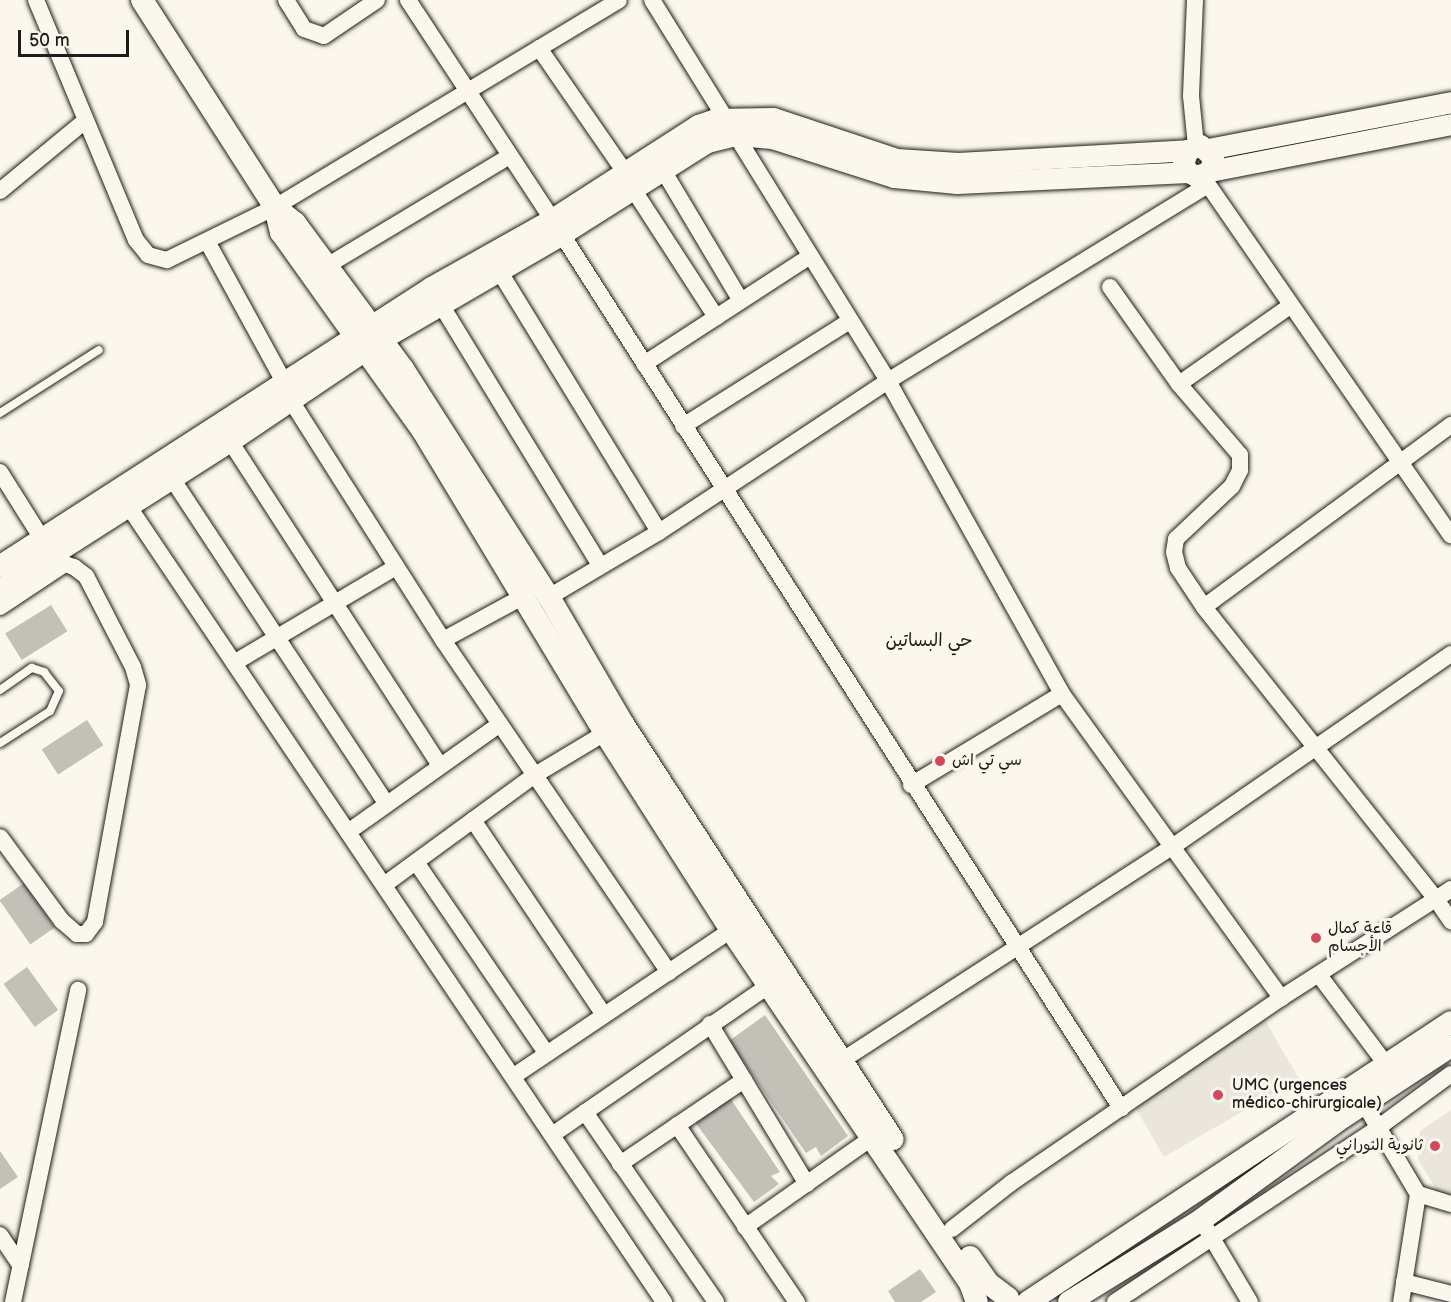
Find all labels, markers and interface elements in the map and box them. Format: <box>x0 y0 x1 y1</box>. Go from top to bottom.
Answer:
scale bar <box>21 18 132 56</box>
text: 50 m <box>29 30 70 51</box>
district label: حي البساتين <box>886 630 972 652</box>
place label: سي تي اش <box>952 751 1022 771</box>
marker: سي تي اش <box>933 754 947 768</box>
place label: قاعة كمال الأجسام <box>1328 919 1392 957</box>
marker: قاعة كمال الأجسام <box>1309 931 1323 945</box>
place label: UMC (urgences médico-chirurgicale) <box>1232 1076 1382 1114</box>
marker: UMC (urgences médico-chirurgicale) <box>1209 1086 1227 1104</box>
place label: ثانوية النوراني <box>1336 1136 1423 1156</box>
marker: ثانوية النوراني <box>1428 1139 1442 1153</box>

